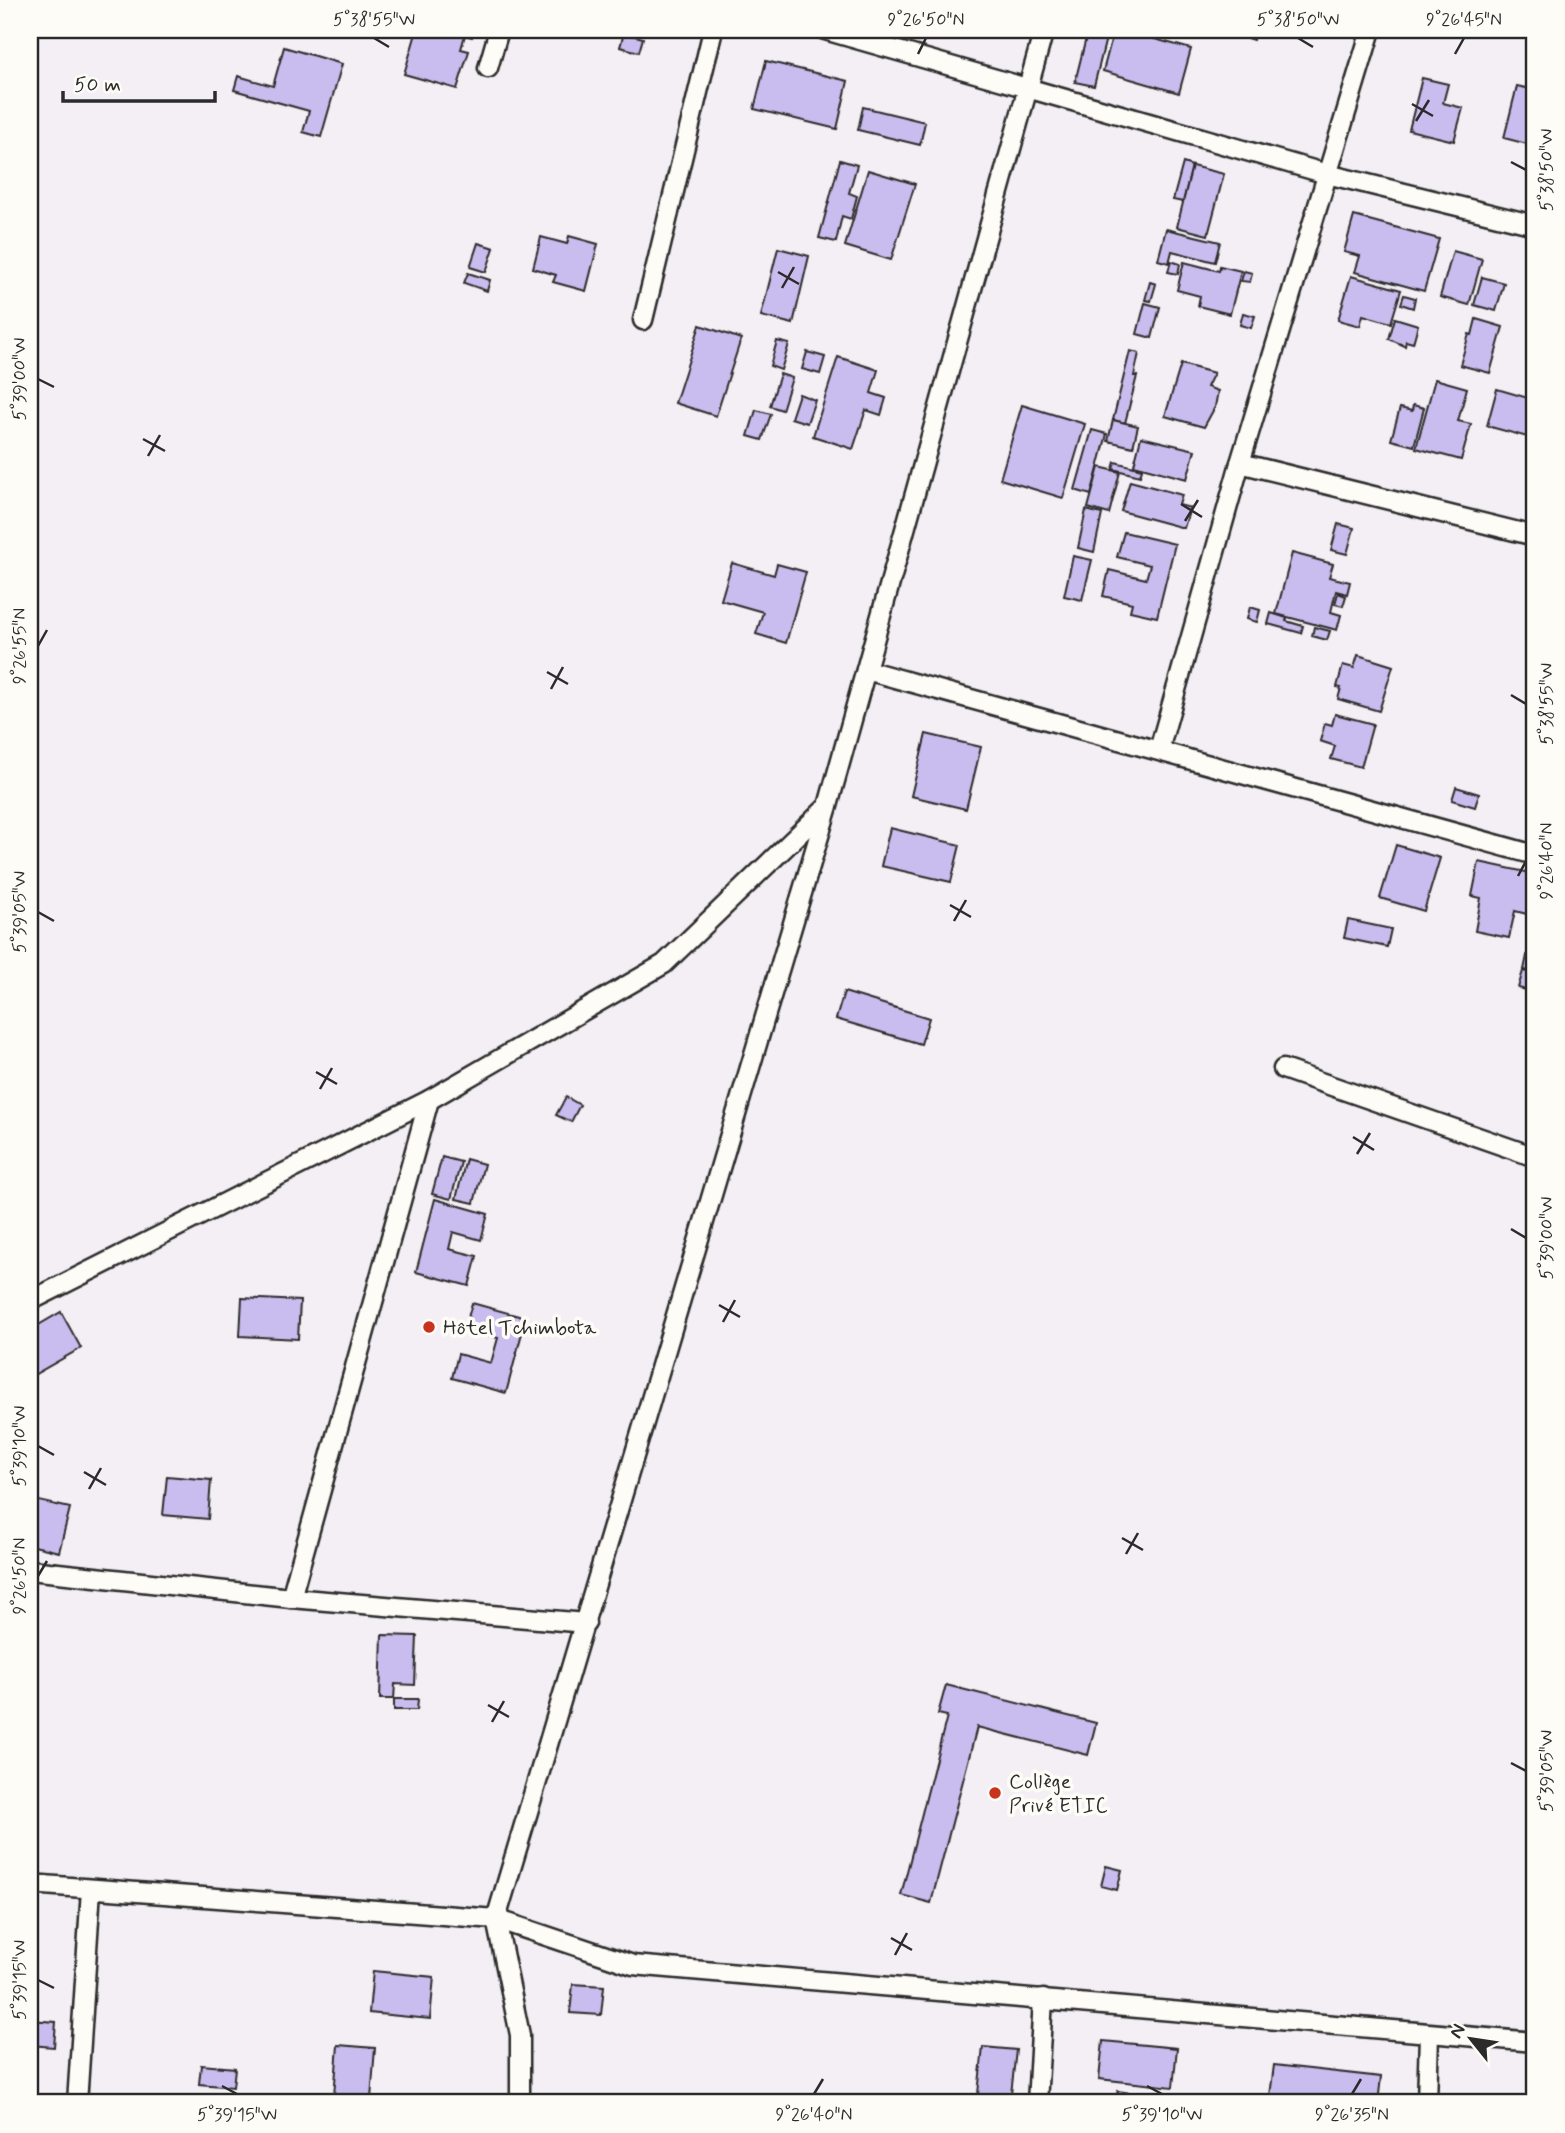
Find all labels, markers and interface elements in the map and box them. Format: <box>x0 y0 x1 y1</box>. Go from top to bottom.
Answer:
text: 5°38'55"W <box>333 8 415 32</box>
text: 9°26'50"N <box>887 8 965 32</box>
text: 5°38'50"W <box>1257 8 1339 32</box>
text: 9°26'45"N <box>1426 8 1502 32</box>
scale bar <box>63 60 215 104</box>
text: 50 m <box>74 71 121 99</box>
text: 5°38'50"W <box>1535 129 1559 211</box>
text: 5°39'00"W <box>8 338 32 420</box>
text: 9°26'55"N <box>8 608 32 684</box>
text: 5°38'55"W <box>1535 663 1559 745</box>
text: 9°26'40"N <box>1535 823 1559 899</box>
text: 5°39'05"W <box>8 871 32 953</box>
text: 5°39'00"W <box>1535 1197 1559 1279</box>
place label: Hôtel Tchimbota <box>443 1314 597 1342</box>
marker: Hôtel Tchimbota <box>421 1319 437 1335</box>
text: 5°39'10"W <box>8 1406 32 1486</box>
text: 9°26'50"N <box>8 1537 32 1615</box>
text: 5°39'05"W <box>1535 1730 1559 1812</box>
place label: Collège Privé ETIC <box>1009 1768 1108 1820</box>
marker: Collège Privé ETIC <box>987 1785 1003 1801</box>
text: 5°39'15"W <box>8 1940 32 2020</box>
north arrow <box>1436 2004 1506 2074</box>
text: N <box>1444 2020 1472 2043</box>
text: 5°39'15"W <box>197 2103 277 2127</box>
text: 9°26'40"N <box>776 2103 852 2127</box>
text: 5°39'10"W <box>1122 2103 1202 2127</box>
text: 9°26'35"N <box>1315 2103 1389 2127</box>

